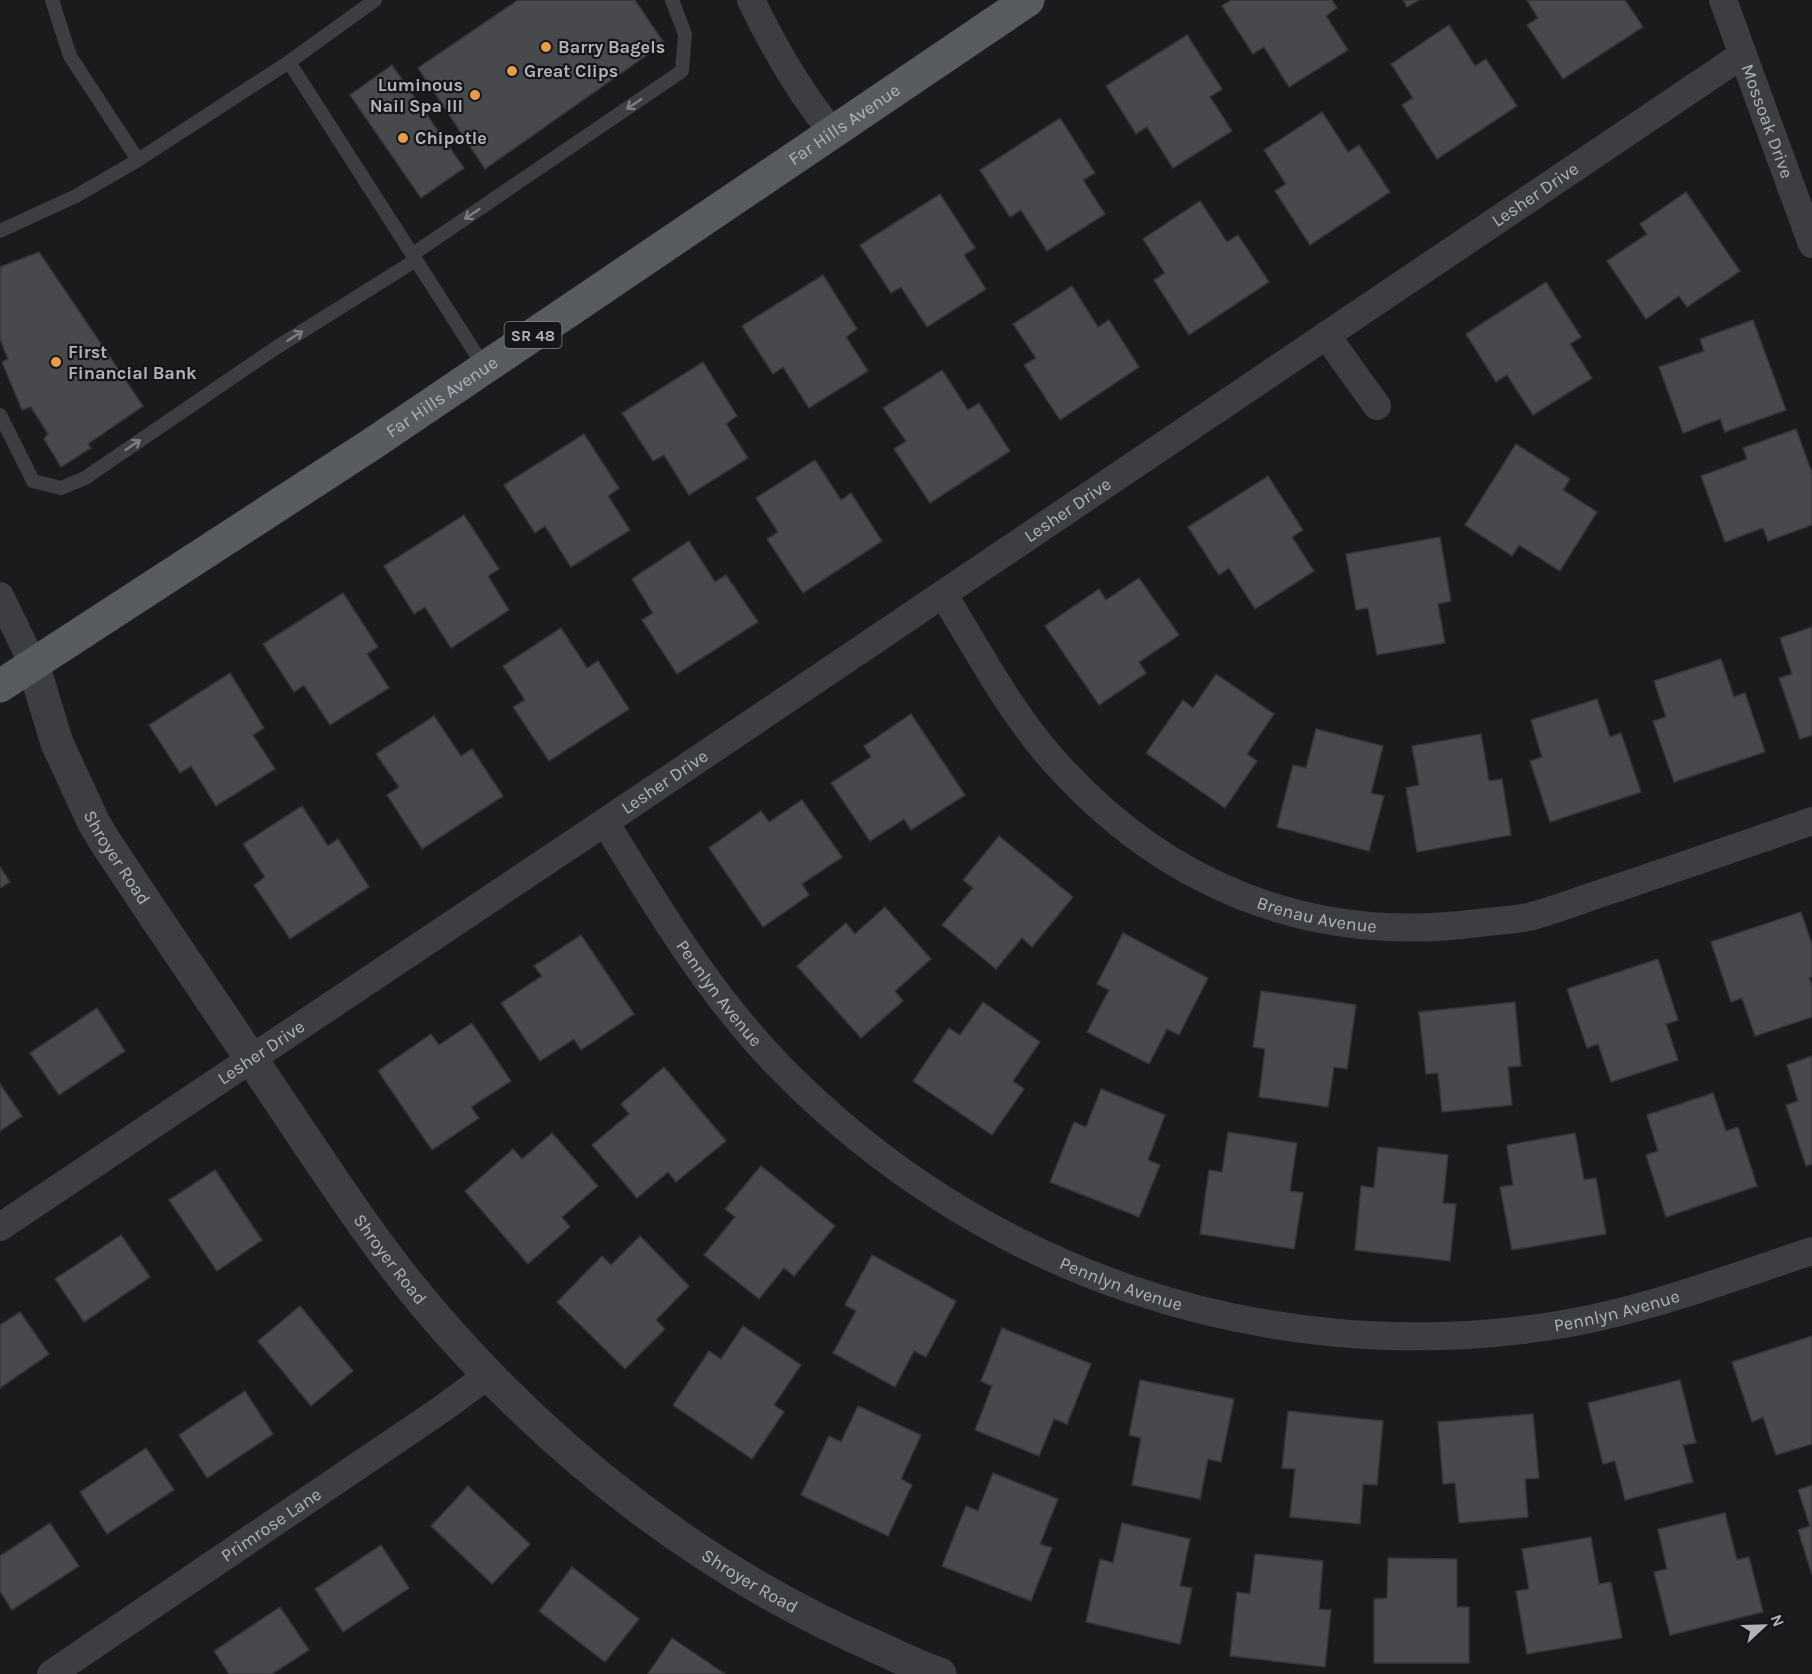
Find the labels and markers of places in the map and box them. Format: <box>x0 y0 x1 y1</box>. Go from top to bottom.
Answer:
place label: Barry Bagels <box>558 36 665 58</box>
marker: Barry Bagels <box>539 40 553 54</box>
place label: Great Clips <box>524 60 618 82</box>
marker: Great Clips <box>505 64 519 78</box>
place label: Luminous Nail Spa III <box>370 74 463 117</box>
marker: Luminous Nail Spa III <box>468 88 482 102</box>
place label: Chipotle <box>415 127 487 149</box>
marker: Chipotle <box>396 131 410 145</box>
place label: First Financial Bank <box>68 341 197 384</box>
marker: First Financial Bank <box>49 355 63 369</box>

